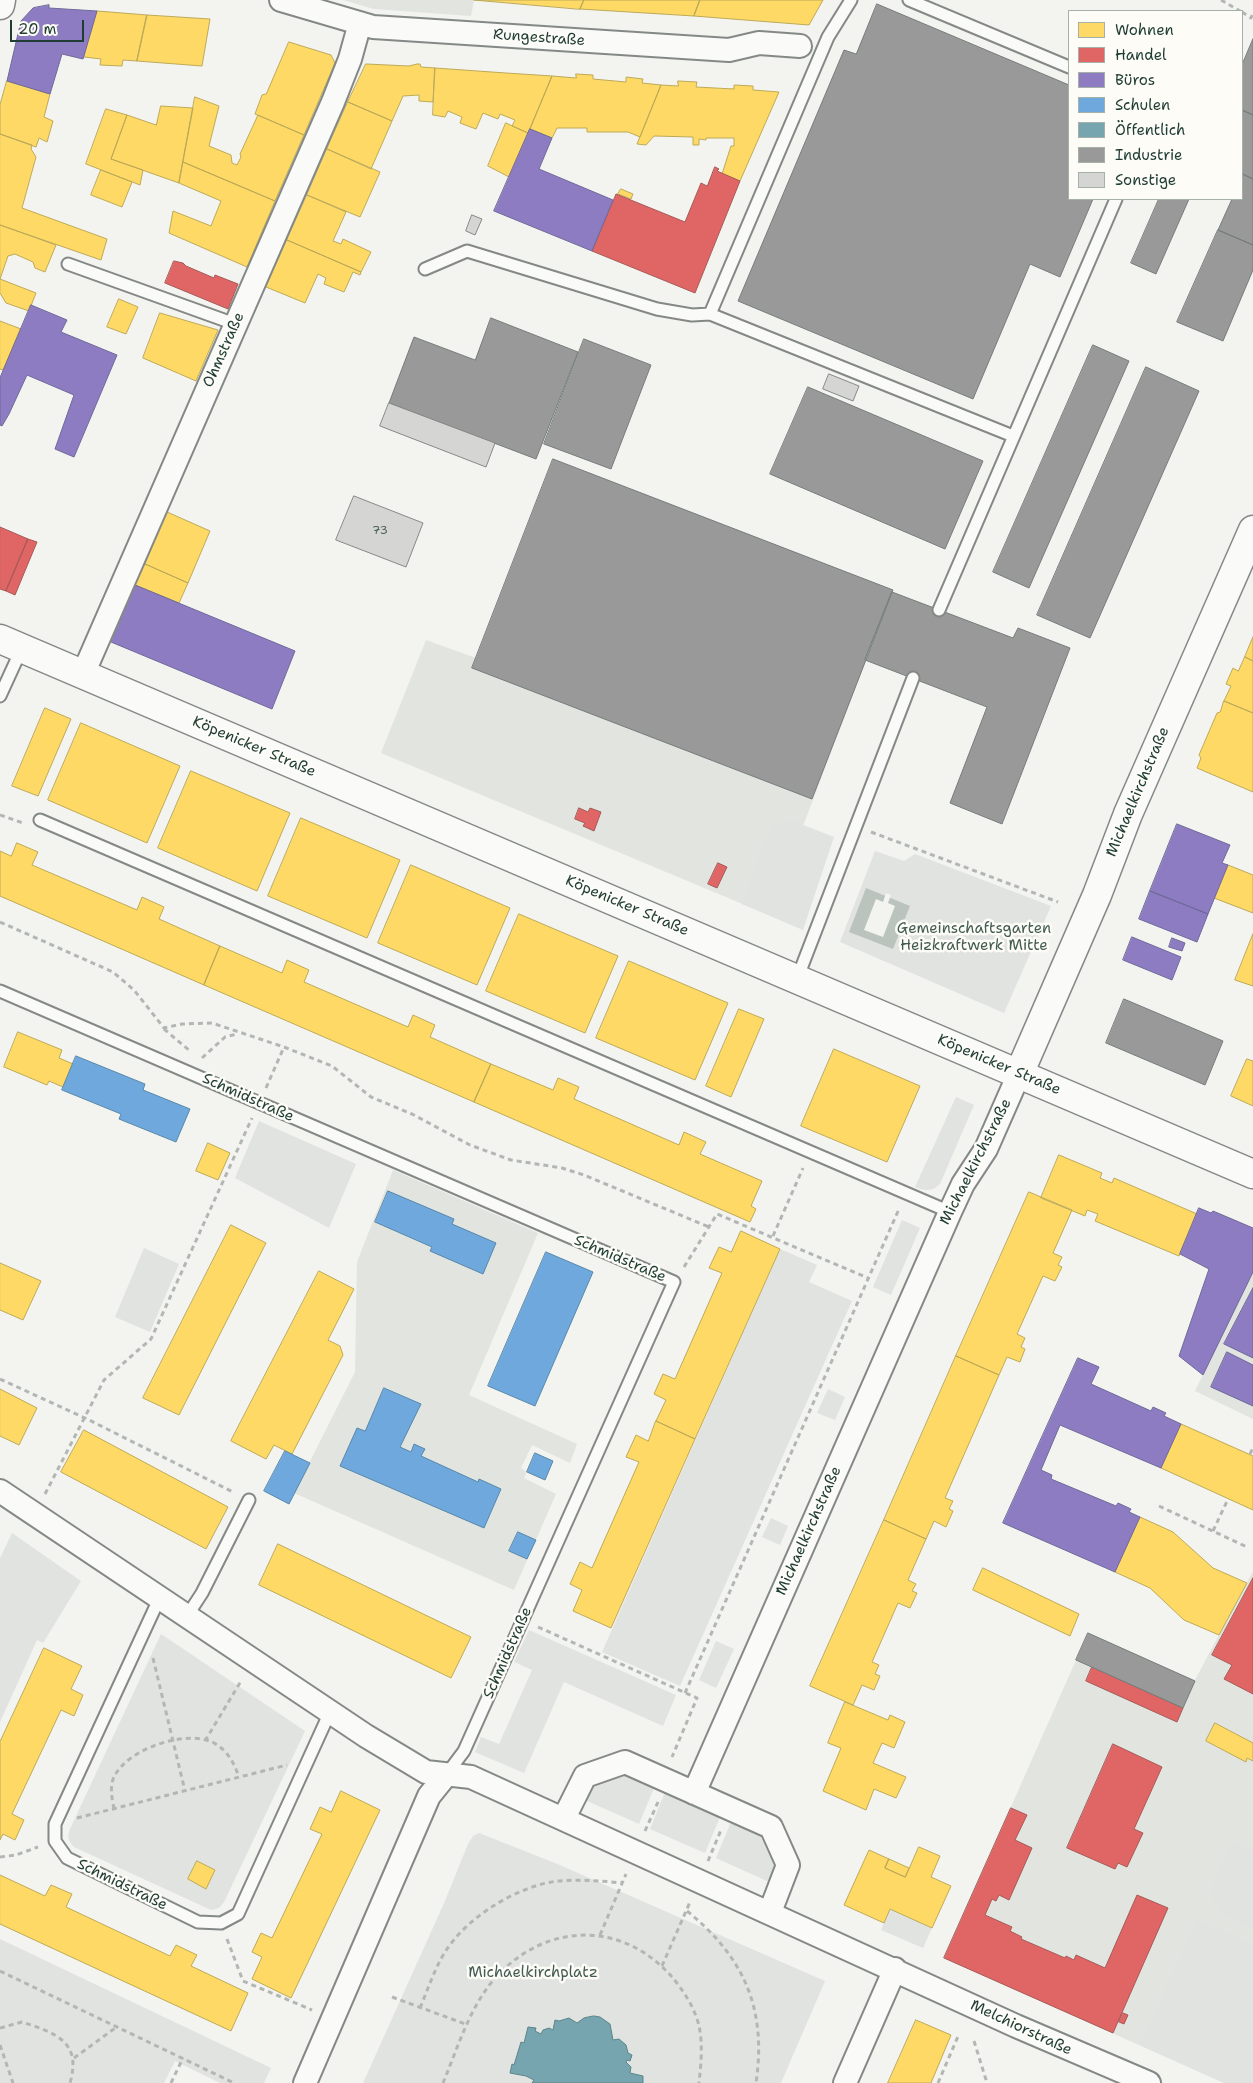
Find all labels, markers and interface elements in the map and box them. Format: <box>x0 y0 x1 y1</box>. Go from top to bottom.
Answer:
scale bar <box>12 10 86 42</box>
legend <box>1068 10 1243 200</box>
text: 20 m <box>18 19 57 39</box>
text: Wohnen <box>1115 20 1174 40</box>
street label: Rungestraße <box>492 26 586 50</box>
text: Handel <box>1115 45 1167 65</box>
text: Büros <box>1115 70 1155 90</box>
text: Schulen <box>1115 95 1170 115</box>
text: Öffentlich <box>1115 120 1185 140</box>
text: Industrie <box>1115 145 1182 165</box>
text: Sonstige <box>1115 170 1176 190</box>
street label: Ohmstraße <box>199 310 249 390</box>
house number: 73 <box>372 524 388 538</box>
street label: Köpenicker Straße <box>190 713 318 781</box>
street label: Michaelkirchstraße <box>1103 724 1173 860</box>
street label: Köpenicker Straße <box>563 872 691 940</box>
park label: Gemeinschaftsgarten Heizkraftwerk Mitte <box>897 920 1051 955</box>
street label: Köpenicker Straße <box>935 1031 1063 1099</box>
street label: Schmidstraße <box>199 1070 297 1126</box>
street label: Michaelkirchstraße <box>936 1096 1016 1228</box>
street label: Schmidstraße <box>571 1232 669 1286</box>
street label: Michaelkirchstraße <box>772 1464 846 1598</box>
street label: Schmidstraße <box>480 1604 536 1702</box>
street label: Schmidstraße <box>74 1855 170 1915</box>
park label: Michaelkirchplatz <box>468 1964 598 1982</box>
street label: Melchiorstraße <box>967 1997 1075 2059</box>

